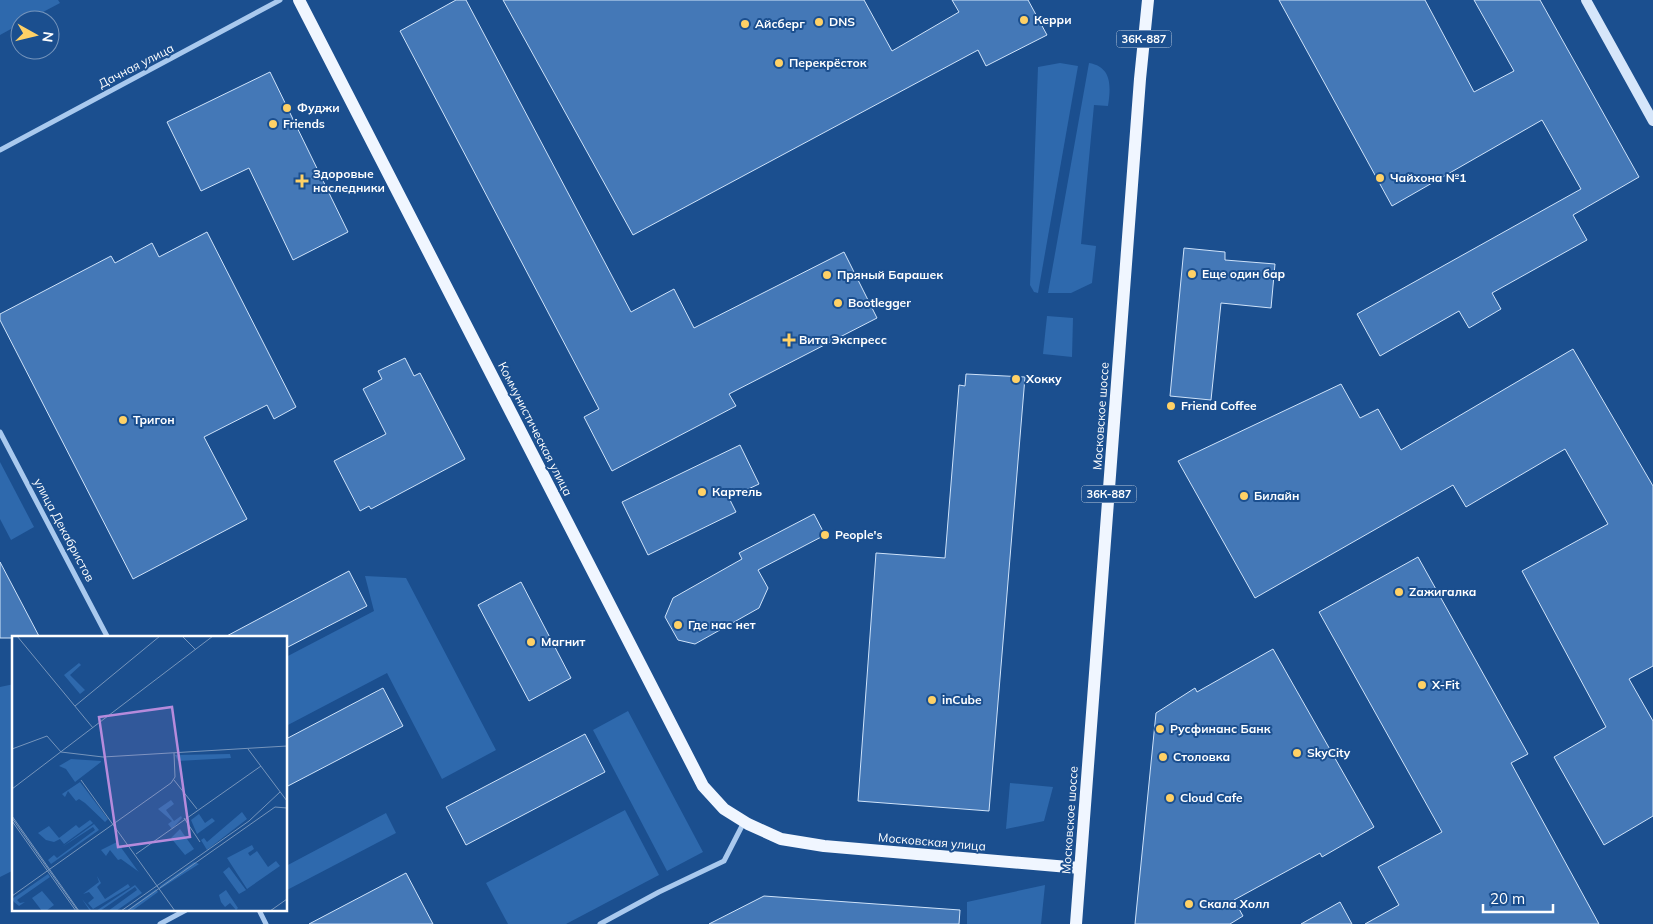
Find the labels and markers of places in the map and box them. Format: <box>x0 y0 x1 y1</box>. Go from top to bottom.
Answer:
place label: Керри <box>1034 12 1072 27</box>
place label: DNS <box>829 14 855 29</box>
marker: Керри <box>1018 14 1030 26</box>
place label: Айсберг <box>755 16 805 31</box>
marker: DNS <box>813 16 825 28</box>
marker: Айсберг <box>739 18 751 30</box>
place label: Перекрёсток <box>789 55 867 70</box>
marker: Перекрёсток <box>773 57 785 69</box>
place label: Фуджи <box>297 100 340 115</box>
marker: Фуджи <box>281 102 293 114</box>
place label: Friends <box>283 116 325 131</box>
marker: Friends <box>267 118 279 130</box>
place label: Здоровые наследники <box>313 166 385 195</box>
place label: Чайхона №1 <box>1390 170 1466 185</box>
marker: Чайхона №1 <box>1374 172 1386 184</box>
marker: Здоровые наследники <box>295 174 309 188</box>
place label: Еще один бар <box>1202 266 1286 281</box>
place label: Пряный Барашек <box>837 267 943 282</box>
marker: Еще один бар <box>1186 268 1198 280</box>
marker: Пряный Барашек <box>821 269 833 281</box>
place label: Bootlegger <box>848 295 911 310</box>
marker: Bootlegger <box>832 297 844 309</box>
place label: Вита Экспресс <box>799 332 887 347</box>
marker: Вита Экспресс <box>783 334 795 346</box>
place label: Хокку <box>1025 371 1062 386</box>
marker: Хокку <box>1010 373 1022 385</box>
place label: Friend Coffee <box>1181 398 1257 413</box>
marker: Friend Coffee <box>1165 400 1177 412</box>
place label: Тригон <box>133 412 175 427</box>
marker: Тригон <box>117 414 129 426</box>
place label: Картель <box>712 484 762 499</box>
marker: Картель <box>696 486 708 498</box>
place label: Билайн <box>1254 488 1299 503</box>
marker: Билайн <box>1238 490 1250 502</box>
place label: People's <box>835 527 882 542</box>
marker: People's <box>819 529 831 541</box>
place label: Zажигалка <box>1409 584 1476 599</box>
marker: Zажигалка <box>1393 586 1405 598</box>
place label: Где нас нет <box>688 617 756 632</box>
marker: Где нас нет <box>672 619 684 631</box>
place label: Магнит <box>541 634 585 649</box>
marker: Магнит <box>525 636 537 648</box>
place label: X-Fit <box>1431 677 1460 692</box>
marker: X-Fit <box>1416 679 1428 691</box>
place label: inCube <box>942 692 982 707</box>
marker: inCube <box>926 694 938 706</box>
place label: Русфинанс Банк <box>1170 721 1271 736</box>
marker: Русфинанс Банк <box>1154 723 1166 735</box>
place label: SkyCity <box>1307 745 1351 760</box>
marker: SkyCity <box>1291 747 1303 759</box>
place label: Столовка <box>1173 749 1230 764</box>
marker: Столовка <box>1157 751 1169 763</box>
place label: Cloud Cafe <box>1180 790 1243 805</box>
marker: Cloud Cafe <box>1164 792 1176 804</box>
place label: Скала Холл <box>1199 896 1270 911</box>
marker: Скала Холл <box>1183 898 1195 910</box>

